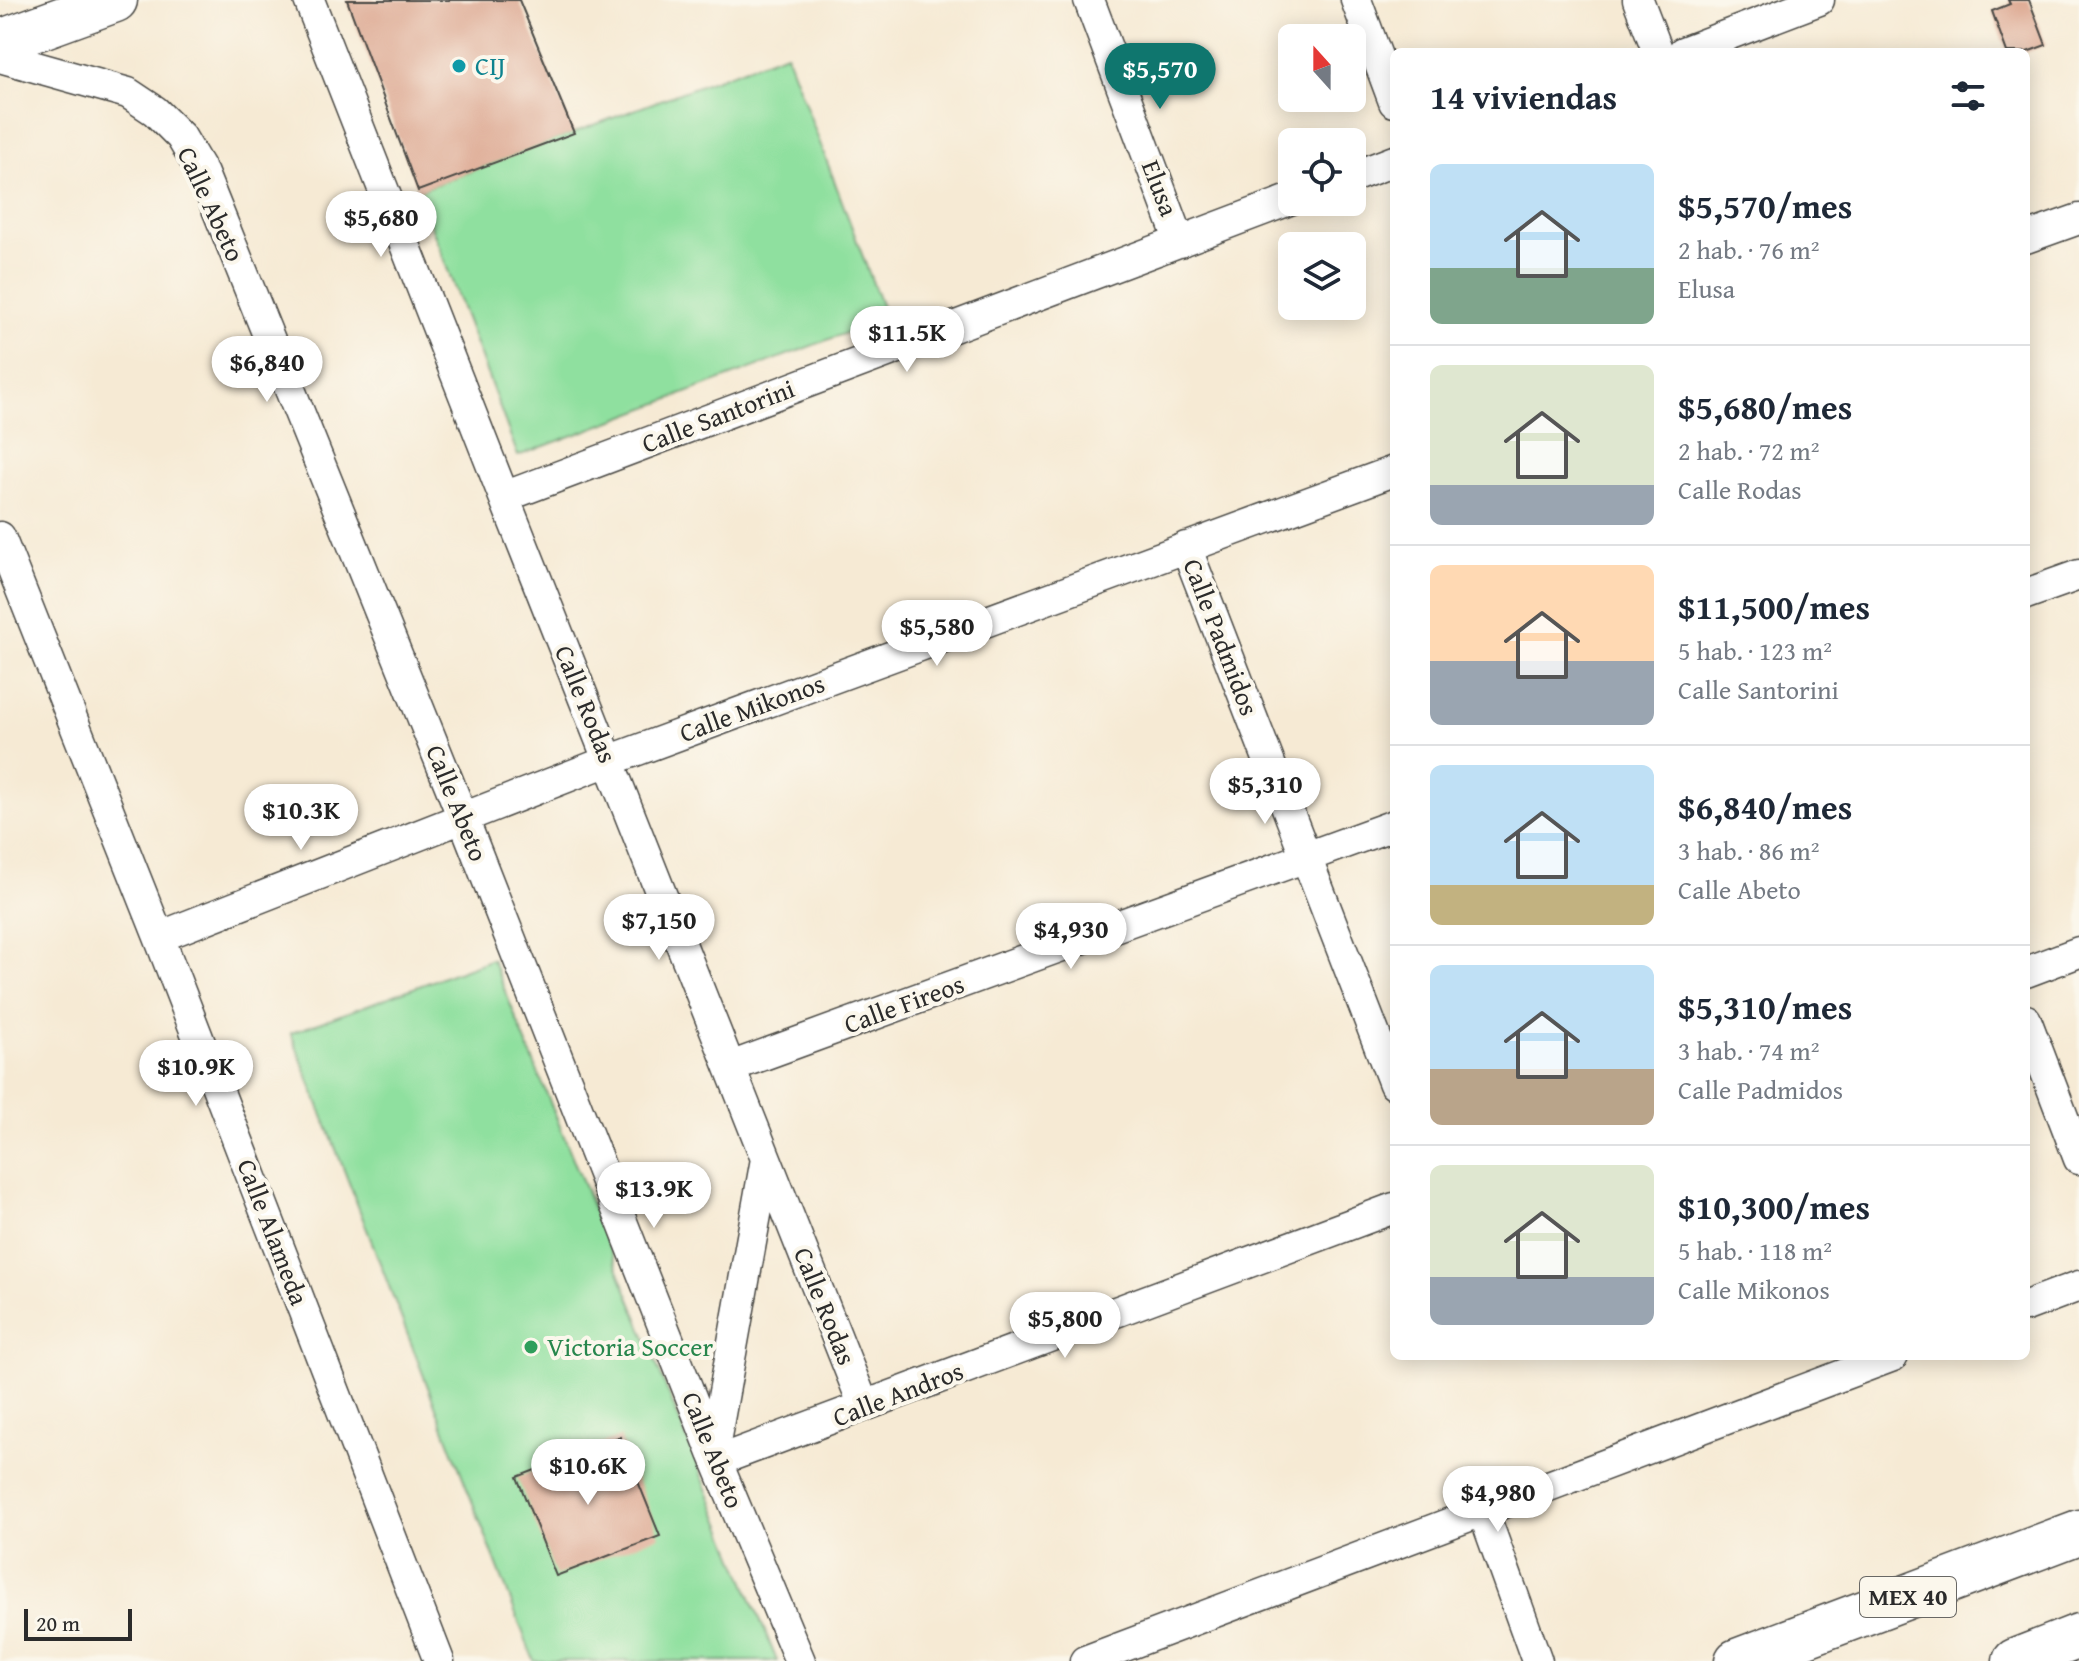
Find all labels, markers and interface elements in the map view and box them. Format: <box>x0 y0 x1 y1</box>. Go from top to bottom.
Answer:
north arrow <box>1278 24 1366 112</box>
map controls <box>1278 24 1366 320</box>
pin: $5,570 <box>1095 43 1225 111</box>
place label: CIJ <box>475 46 505 85</box>
text: $5,570 <box>1123 49 1197 88</box>
marker: CIJ <box>450 57 468 75</box>
text: 14 viviendas <box>1430 72 1617 121</box>
icon: filters <box>1946 74 1990 118</box>
button: locate <box>1278 128 1366 216</box>
street label: Calle Abeto <box>168 140 255 268</box>
street label: Elusa <box>1132 154 1189 222</box>
text: $5,570/mes <box>1678 181 1852 230</box>
pin: $5,680 <box>316 191 446 259</box>
icon: home <box>1494 196 1590 292</box>
text: $5,680 <box>344 197 418 236</box>
text: 2 hab. · 76 m² <box>1678 230 1819 269</box>
button: layers <box>1278 232 1366 320</box>
text: Elusa <box>1678 269 1735 308</box>
pin: $11.5K <box>842 306 972 374</box>
text: $11.5K <box>868 312 946 351</box>
pin: $6,840 <box>202 336 332 404</box>
text: $6,840 <box>230 342 304 381</box>
street label: Calle Santorini <box>636 368 800 463</box>
text: $5,680/mes <box>1678 382 1852 431</box>
icon: home <box>1494 397 1590 493</box>
text: 2 hab. · 72 m² <box>1678 431 1819 470</box>
text: Calle Rodas <box>1678 470 1802 509</box>
street label: Calle Padmidos <box>1174 553 1269 721</box>
text: $11,500/mes <box>1678 582 1870 631</box>
icon: home <box>1494 597 1590 693</box>
pin: $5,580 <box>872 600 1002 668</box>
text: $5,580 <box>900 606 974 645</box>
text: 5 hab. · 123 m² <box>1678 631 1832 670</box>
street label: Calle Rodas <box>545 639 628 768</box>
street label: Calle Mikonos <box>674 663 830 752</box>
text: Calle Santorini <box>1678 670 1839 709</box>
street label: Calle Abeto <box>416 739 499 867</box>
pin: $5,310 <box>1200 758 1330 826</box>
text: $5,310 <box>1228 764 1302 803</box>
text: $6,840/mes <box>1678 782 1852 831</box>
pin: $10.3K <box>236 784 366 852</box>
text: $10.3K <box>262 790 340 829</box>
icon: home <box>1494 797 1590 893</box>
text: 3 hab. · 86 m² <box>1678 831 1819 870</box>
text: Calle Abeto <box>1678 870 1801 909</box>
pin: $7,150 <box>594 894 724 962</box>
text: $7,150 <box>622 900 696 939</box>
pin: $4,930 <box>1006 903 1136 971</box>
text: $4,930 <box>1034 909 1108 948</box>
street label: Calle Fireos <box>838 964 969 1043</box>
text: $5,310/mes <box>1678 982 1852 1031</box>
icon: home <box>1494 997 1590 1093</box>
text: 3 hab. · 74 m² <box>1678 1031 1819 1070</box>
pin: $10.9K <box>131 1040 261 1108</box>
text: $10.9K <box>157 1046 235 1085</box>
text: Calle Padmidos <box>1678 1070 1843 1109</box>
street label: Calle Alameda <box>228 1153 320 1311</box>
pin: $13.9K <box>589 1162 719 1230</box>
text: $13.9K <box>615 1168 693 1207</box>
text: $10,300/mes <box>1678 1182 1870 1231</box>
icon: home <box>1494 1197 1590 1293</box>
text: 5 hab. · 118 m² <box>1678 1231 1832 1270</box>
street label: Calle Rodas <box>784 1241 867 1370</box>
text: Calle Mikonos <box>1678 1270 1830 1309</box>
pin: $5,800 <box>1000 1292 1130 1360</box>
text: $5,800 <box>1028 1298 1102 1337</box>
place label: Victoria Soccer <box>547 1327 714 1366</box>
marker: Victoria Soccer <box>522 1338 540 1356</box>
street label: Calle Andros <box>827 1351 969 1436</box>
street label: Calle Abeto <box>672 1386 755 1514</box>
pin: $10.6K <box>523 1439 653 1507</box>
text: $10.6K <box>549 1445 627 1484</box>
pin: $4,980 <box>1433 1466 1563 1534</box>
text: $4,980 <box>1461 1472 1535 1511</box>
road number: MEX 40 <box>1860 1577 1956 1617</box>
scale bar <box>24 1605 132 1641</box>
text: 20 m <box>36 1607 80 1639</box>

